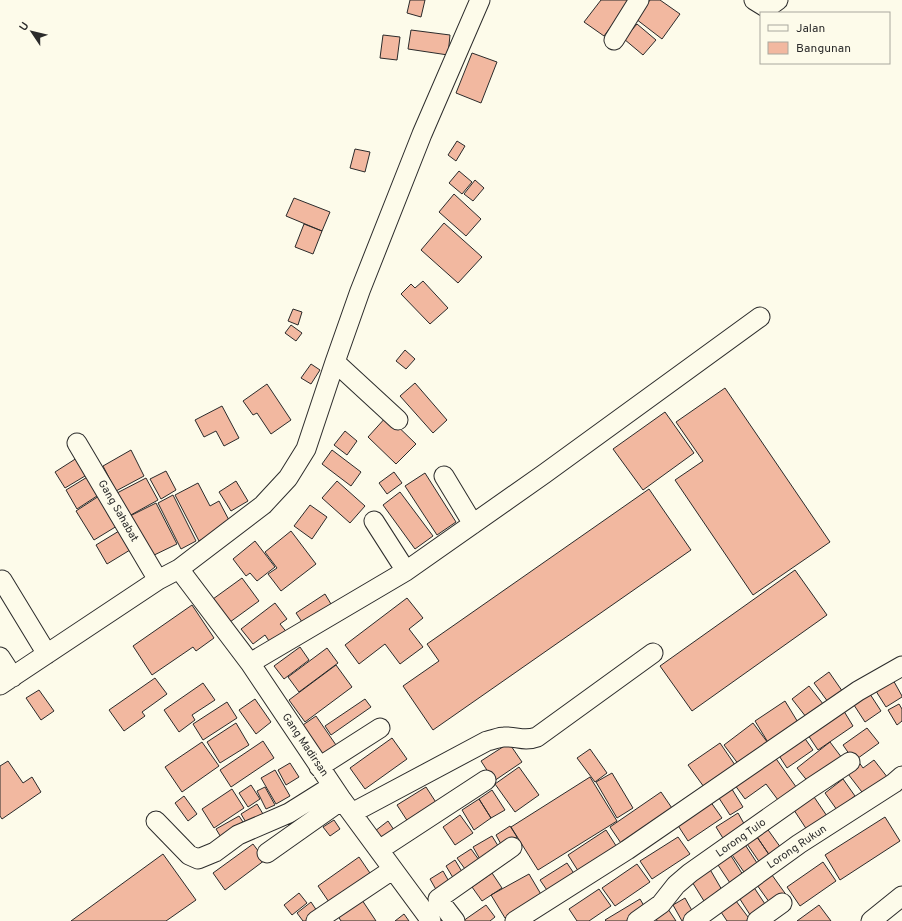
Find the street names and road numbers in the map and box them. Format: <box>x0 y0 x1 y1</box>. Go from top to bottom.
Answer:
street label: Gang Sahabat <box>95 478 141 544</box>
street label: Gang Madirsan <box>279 711 331 779</box>
street label: Lorong Tulo <box>713 816 769 860</box>
street label: Lorong Rukun <box>765 822 829 872</box>

